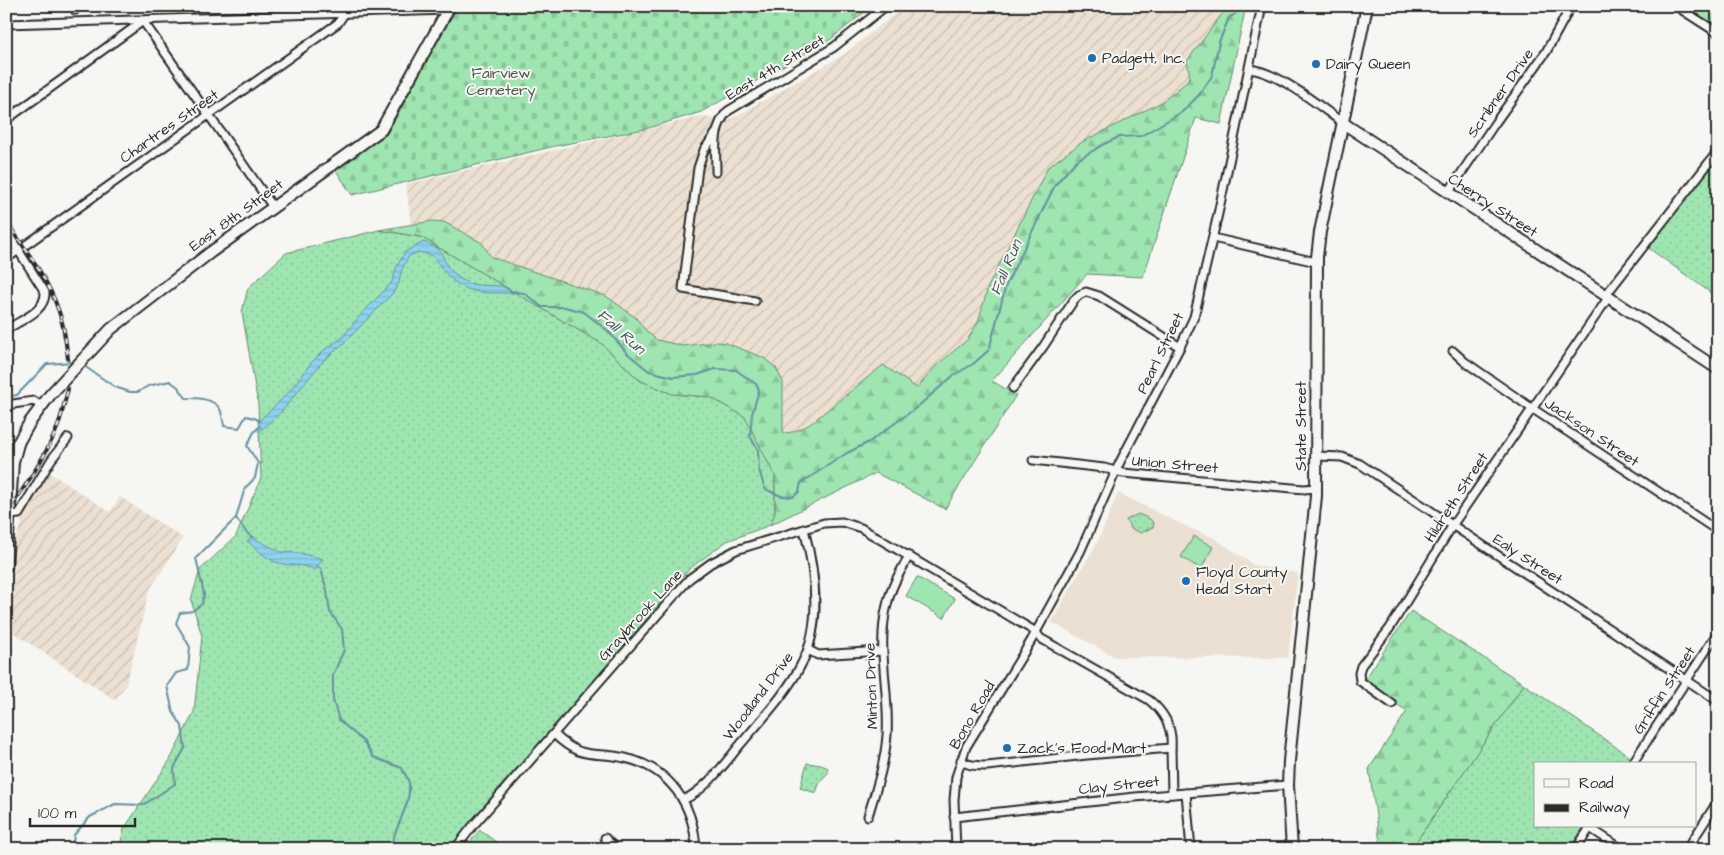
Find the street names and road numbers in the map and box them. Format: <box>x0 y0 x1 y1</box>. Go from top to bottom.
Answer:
street label: East 4th Street <box>722 30 829 105</box>
street label: Scribner Drive <box>1462 45 1539 142</box>
street label: Chartres Street <box>116 84 223 168</box>
street label: Cherry Street <box>1443 169 1542 243</box>
street label: East 8th Street <box>185 174 288 257</box>
street label: Pearl Street <box>1132 309 1189 397</box>
street label: State Street <box>1291 381 1312 471</box>
street label: Jackson Street <box>1540 393 1643 472</box>
street label: Hildreth Street <box>1419 448 1493 546</box>
street label: Union Street <box>1131 450 1219 479</box>
street label: Ealy Street <box>1488 529 1567 591</box>
street label: Graybrook Lane <box>593 565 688 666</box>
street label: Minton Drive <box>859 642 884 730</box>
street label: Griffin Street <box>1628 642 1701 738</box>
street label: Woodland Drive <box>718 648 799 745</box>
street label: Bono Road <box>944 677 1001 753</box>
street label: Clay Street <box>1078 771 1161 801</box>

